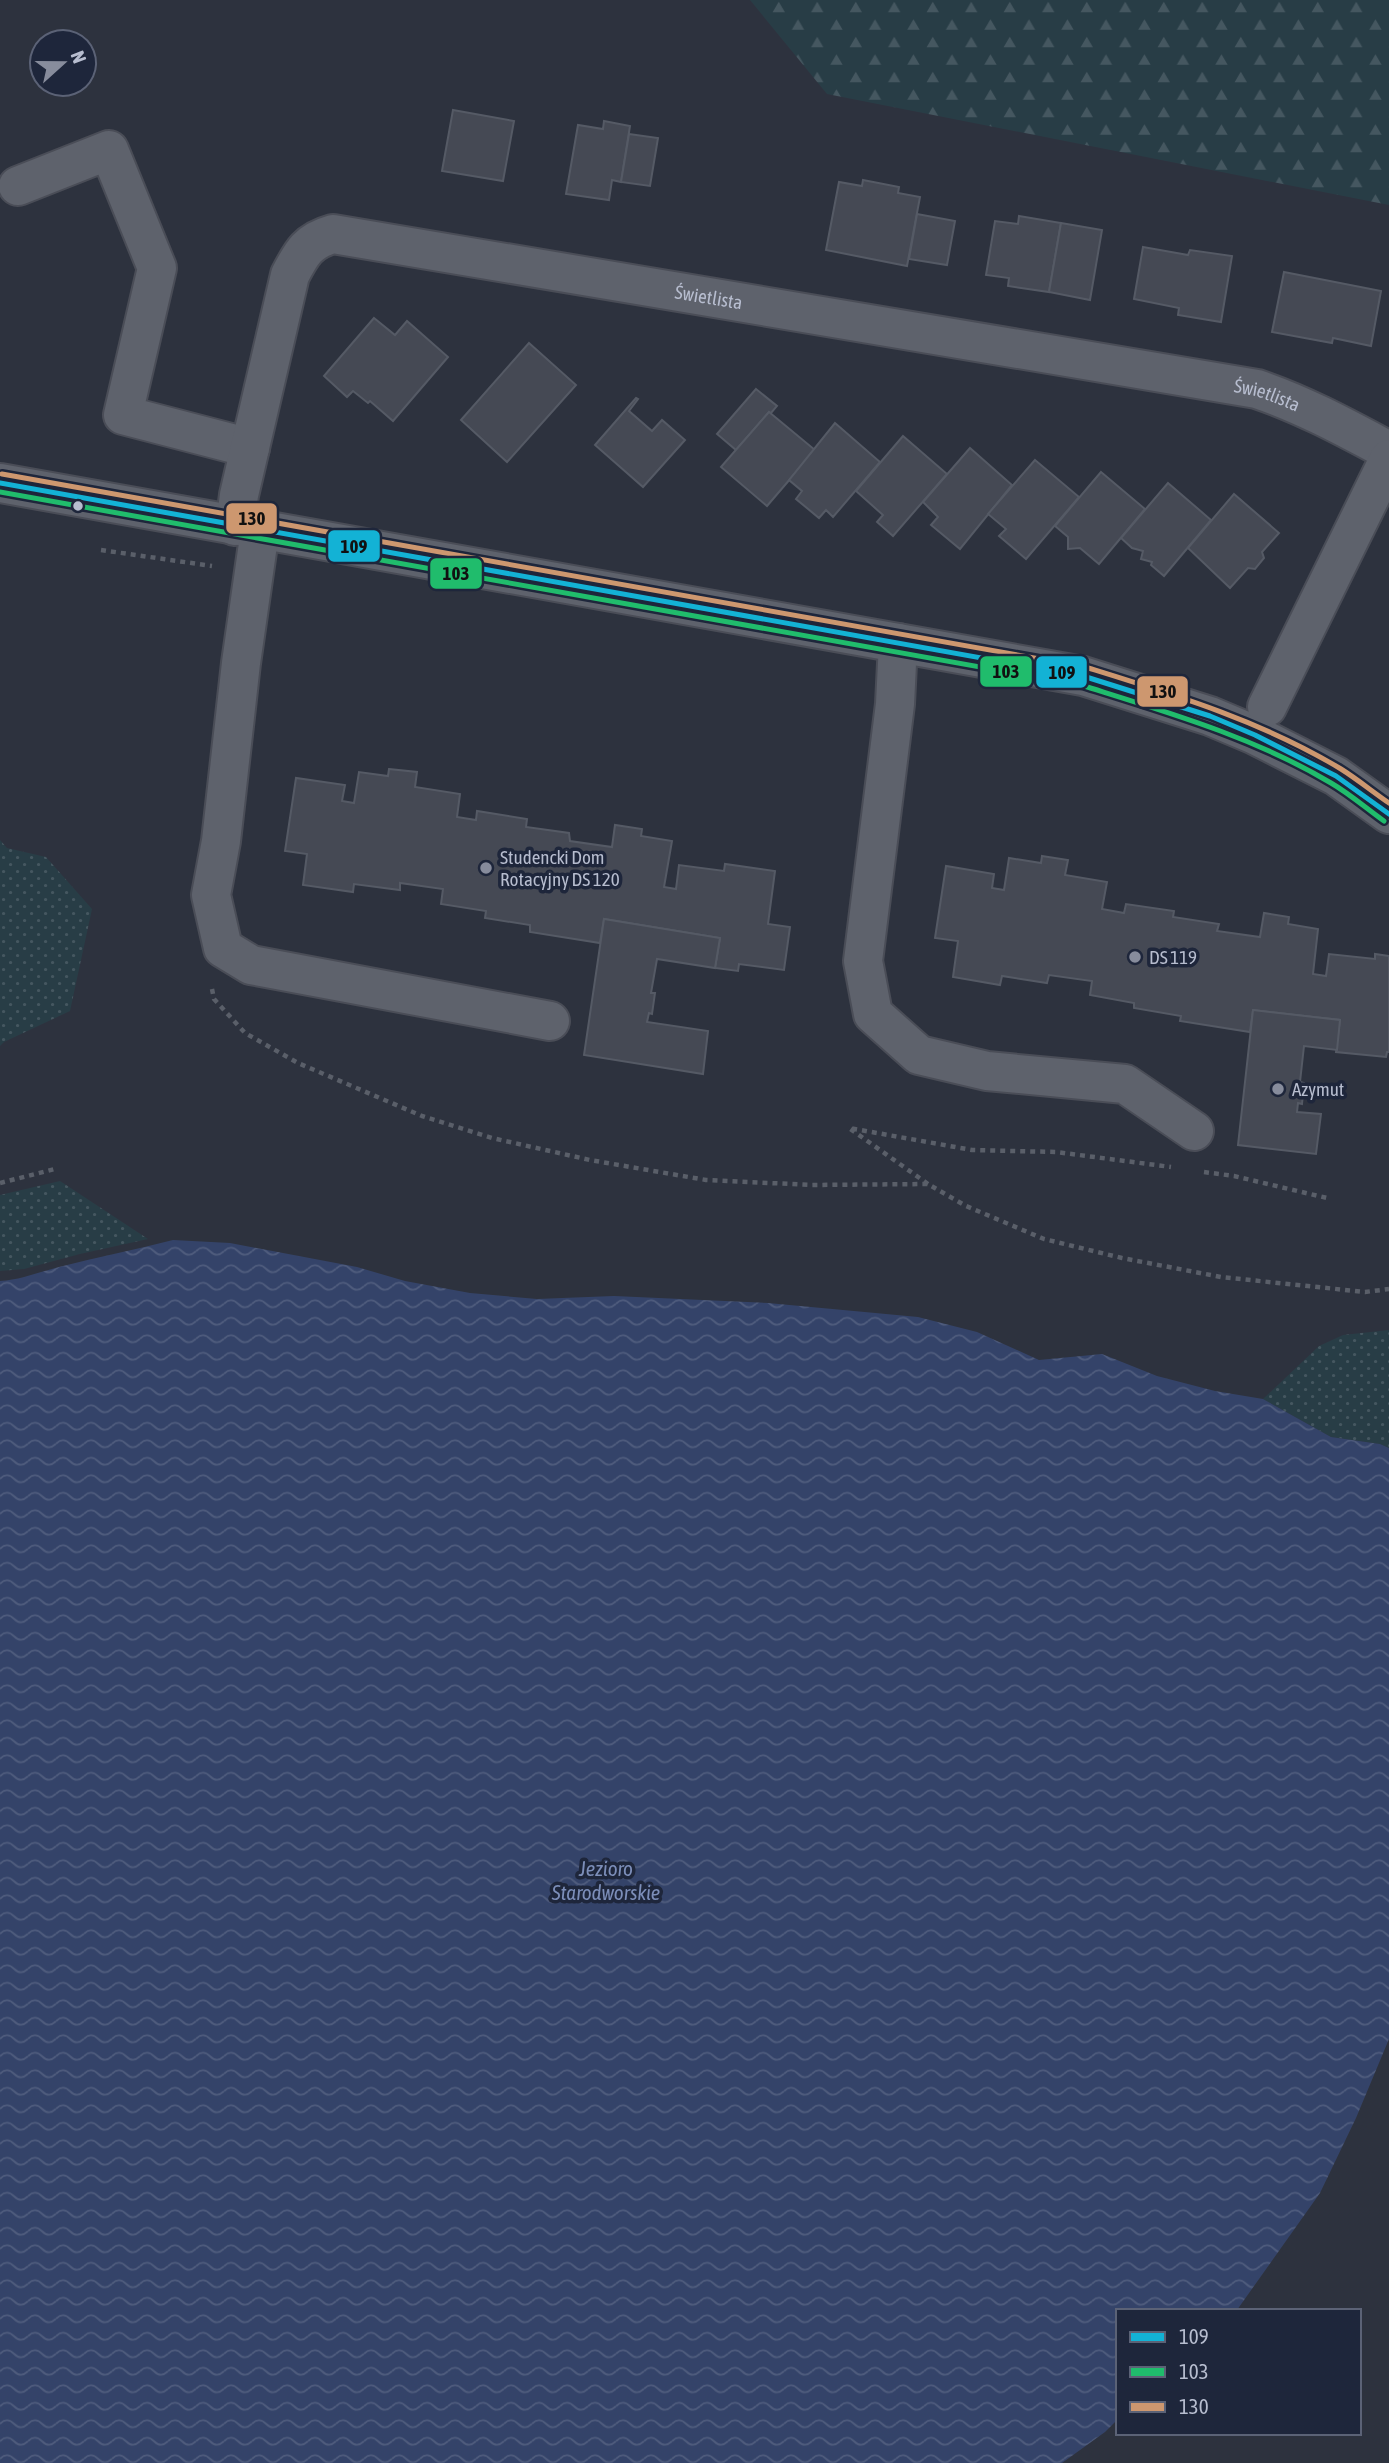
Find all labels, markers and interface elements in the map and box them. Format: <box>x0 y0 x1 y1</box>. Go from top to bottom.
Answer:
north arrow <box>28 28 98 98</box>
text: N <box>67 48 91 66</box>
street label: Świetlista <box>673 281 744 314</box>
street label: Świetlista <box>1233 374 1303 416</box>
unlabelled marker <box>71 499 85 513</box>
line badge: 130 <box>225 502 278 535</box>
text: 130 <box>239 507 265 529</box>
line badge: 109 <box>327 529 381 563</box>
text: 109 <box>341 535 367 557</box>
line badge: 103 <box>429 557 483 590</box>
text: 103 <box>443 562 469 584</box>
line badge: 103 <box>979 655 1033 688</box>
line badge: 109 <box>1035 655 1088 689</box>
text: 103 <box>993 660 1019 682</box>
text: 109 <box>1049 661 1075 683</box>
line badge: 130 <box>1136 675 1189 708</box>
text: 130 <box>1150 680 1176 702</box>
place label: Studencki Dom Rotacyjny DS 120 <box>500 846 620 890</box>
marker: Studencki Dom Rotacyjny DS 120 <box>478 860 494 876</box>
place label: DS 119 <box>1149 946 1197 968</box>
marker: DS 119 <box>1127 949 1143 965</box>
place label: Azymut <box>1292 1078 1344 1100</box>
marker: Azymut <box>1270 1081 1286 1097</box>
water label: Jezioro Starodworskie <box>551 1856 660 1904</box>
legend <box>1116 2309 1361 2435</box>
text: 109 <box>1179 2324 1209 2348</box>
text: 103 <box>1179 2359 1209 2383</box>
text: 130 <box>1179 2394 1209 2418</box>

